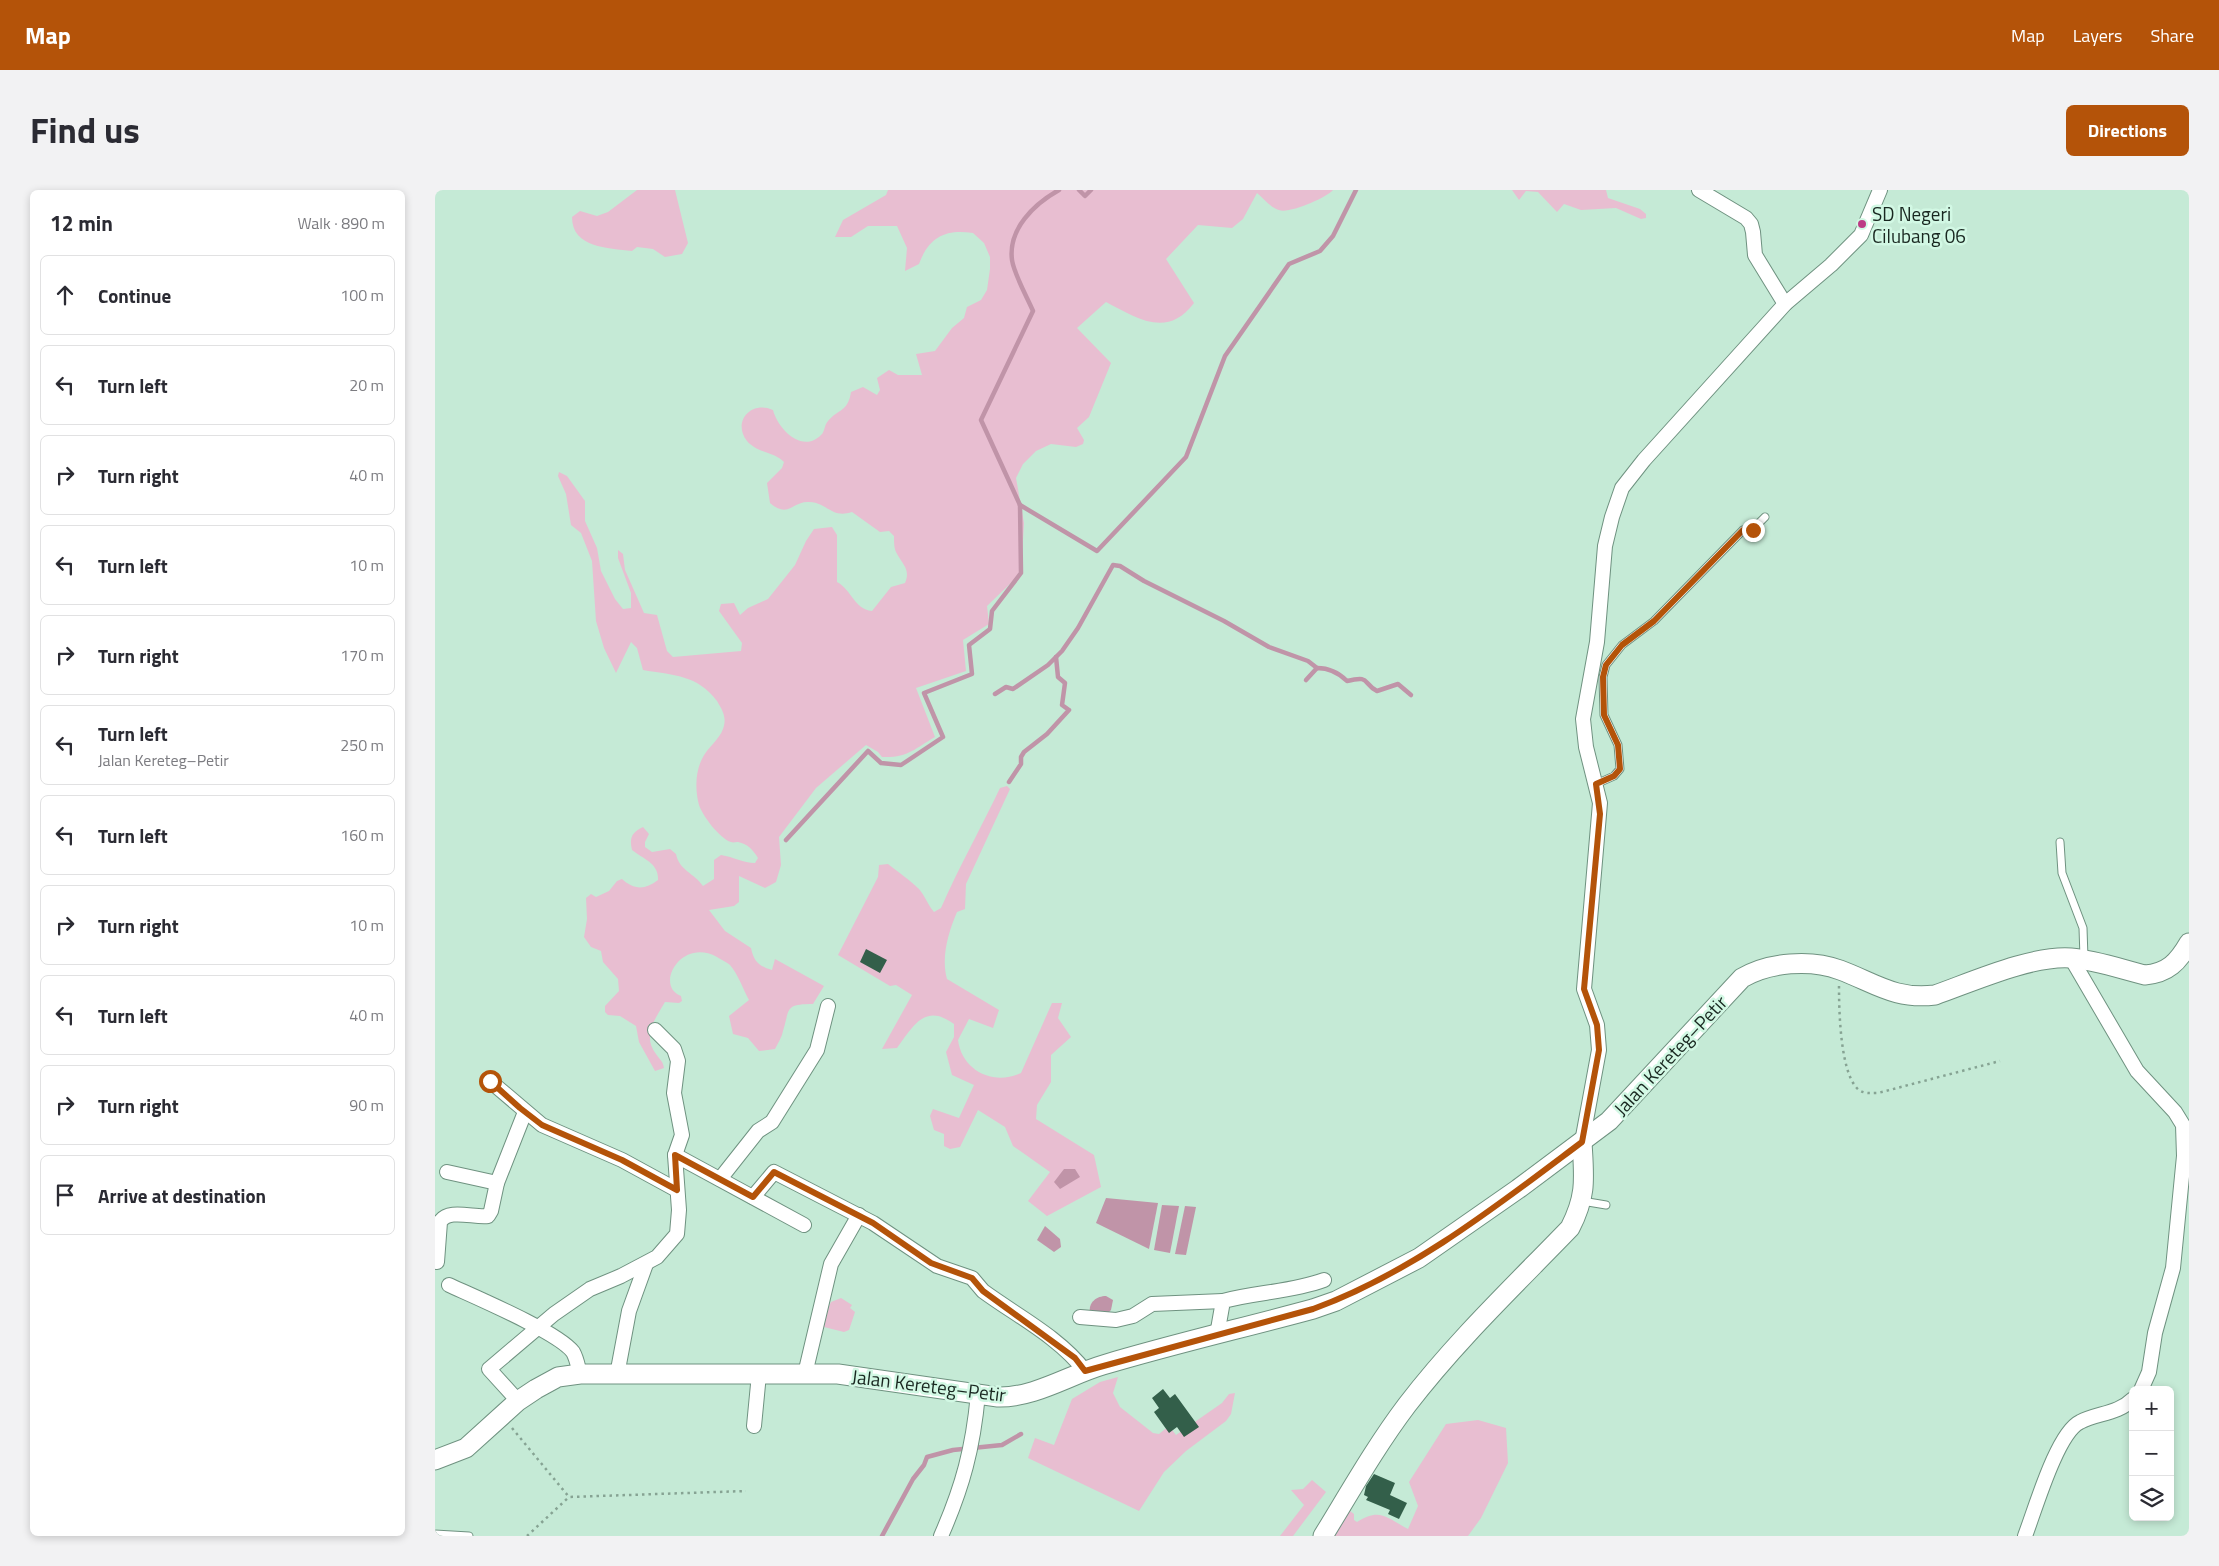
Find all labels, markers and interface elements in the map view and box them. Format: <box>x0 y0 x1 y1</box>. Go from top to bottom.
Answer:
text: Map <box>25 17 71 53</box>
text: Map <box>2011 22 2045 49</box>
text: Layers <box>2073 22 2122 49</box>
text: Share <box>2150 22 2194 49</box>
text: Find us <box>30 103 140 157</box>
button: Directions <box>2066 105 2189 156</box>
place label: SD Negeri Cilubang 06 <box>1872 199 1966 250</box>
text: 12 min <box>50 207 113 239</box>
text: Walk · 890 m <box>297 211 385 235</box>
marker: SD Negeri Cilubang 06 <box>1856 218 1868 230</box>
icon: ahead <box>51 281 79 309</box>
text: Continue <box>98 281 171 310</box>
text: 100 m <box>340 283 384 307</box>
icon: left <box>51 371 79 399</box>
text: Turn left <box>98 371 168 400</box>
text: 20 m <box>349 373 384 397</box>
icon: right <box>51 461 79 489</box>
text: Turn right <box>98 461 179 490</box>
text: 40 m <box>349 463 384 487</box>
route end <box>1742 519 1765 542</box>
icon: left <box>51 551 79 579</box>
text: Turn left <box>98 551 168 580</box>
text: 10 m <box>349 553 384 577</box>
icon: right <box>51 641 79 669</box>
text: Turn right <box>98 641 179 670</box>
text: 170 m <box>340 643 384 667</box>
text: Turn left <box>98 719 168 748</box>
icon: left <box>51 731 79 759</box>
text: 250 m <box>340 733 384 757</box>
text: Jalan Kereteg–Petir <box>98 748 229 772</box>
icon: left <box>51 821 79 849</box>
text: Turn left <box>98 821 168 850</box>
text: 160 m <box>340 823 384 847</box>
icon: right <box>51 911 79 939</box>
text: Turn right <box>98 911 179 940</box>
text: 10 m <box>349 913 384 937</box>
street label: Jalan Kereteg–Petir <box>1606 988 1734 1122</box>
icon: left <box>51 1001 79 1029</box>
text: Turn left <box>98 1001 168 1030</box>
text: 40 m <box>349 1003 384 1027</box>
route start <box>479 1070 502 1093</box>
icon: right <box>51 1091 79 1119</box>
text: Turn right <box>98 1091 179 1120</box>
text: 90 m <box>349 1093 384 1117</box>
icon: arrive <box>51 1181 79 1209</box>
text: Arrive at destination <box>98 1181 266 1210</box>
street label: Jalan Kereteg–Petir <box>850 1361 1008 1409</box>
map controls <box>2129 1386 2174 1521</box>
button: + <box>2129 1386 2174 1431</box>
button: − <box>2129 1431 2174 1476</box>
button: layers <box>2129 1476 2174 1521</box>

